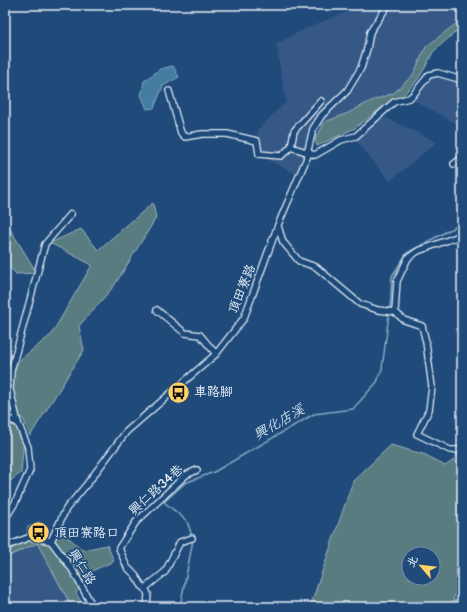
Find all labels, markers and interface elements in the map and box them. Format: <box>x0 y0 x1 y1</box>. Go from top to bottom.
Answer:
street label: 頂田寮路 <box>225 262 259 316</box>
bus stop icon: 車路腳 <box>165 379 191 405</box>
place label: 車路腳 <box>194 384 233 400</box>
water label: 興化店溪 <box>251 400 308 443</box>
street label: 興仁路34巷 <box>125 461 187 519</box>
bus stop icon: 頂田寮路口 <box>25 520 51 546</box>
place label: 頂田寮路口 <box>54 525 119 541</box>
street label: 興仁路 <box>65 546 99 588</box>
north arrow <box>401 546 441 586</box>
text: 北 <box>404 554 421 569</box>

